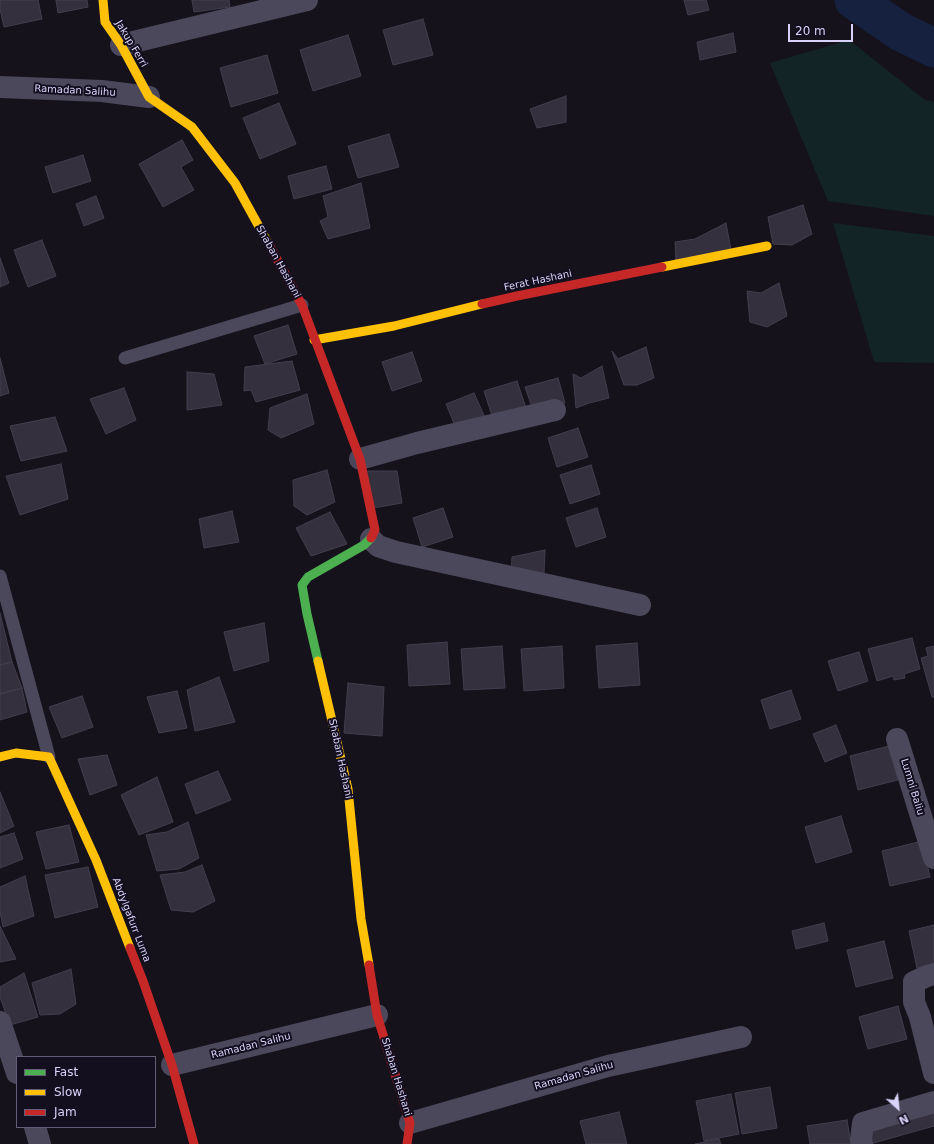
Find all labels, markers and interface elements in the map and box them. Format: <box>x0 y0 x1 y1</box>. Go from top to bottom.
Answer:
scale bar <box>790 16 855 42</box>
street label: Jakup Ferri <box>112 18 150 70</box>
text: 20 m <box>795 24 826 38</box>
street label: Ramadan Salihu <box>34 83 116 99</box>
street label: Shaban Hashani <box>253 224 303 300</box>
street label: Ferat Hashani <box>503 268 573 294</box>
street label: Shaban Hashani <box>326 718 354 800</box>
street label: Lumni Baliu <box>898 757 926 817</box>
street label: Abdylgafurr Luma <box>109 876 153 964</box>
street label: Ramadan Salihu <box>210 1030 292 1062</box>
street label: Shaban Hashani <box>378 1036 414 1118</box>
legend <box>16 1056 156 1128</box>
street label: Ramadan Salihu <box>533 1059 615 1093</box>
text: Fast <box>54 1065 78 1079</box>
text: Slow <box>54 1085 82 1099</box>
north arrow <box>878 1088 918 1128</box>
text: Jam <box>54 1105 77 1119</box>
text: N <box>897 1111 911 1127</box>

